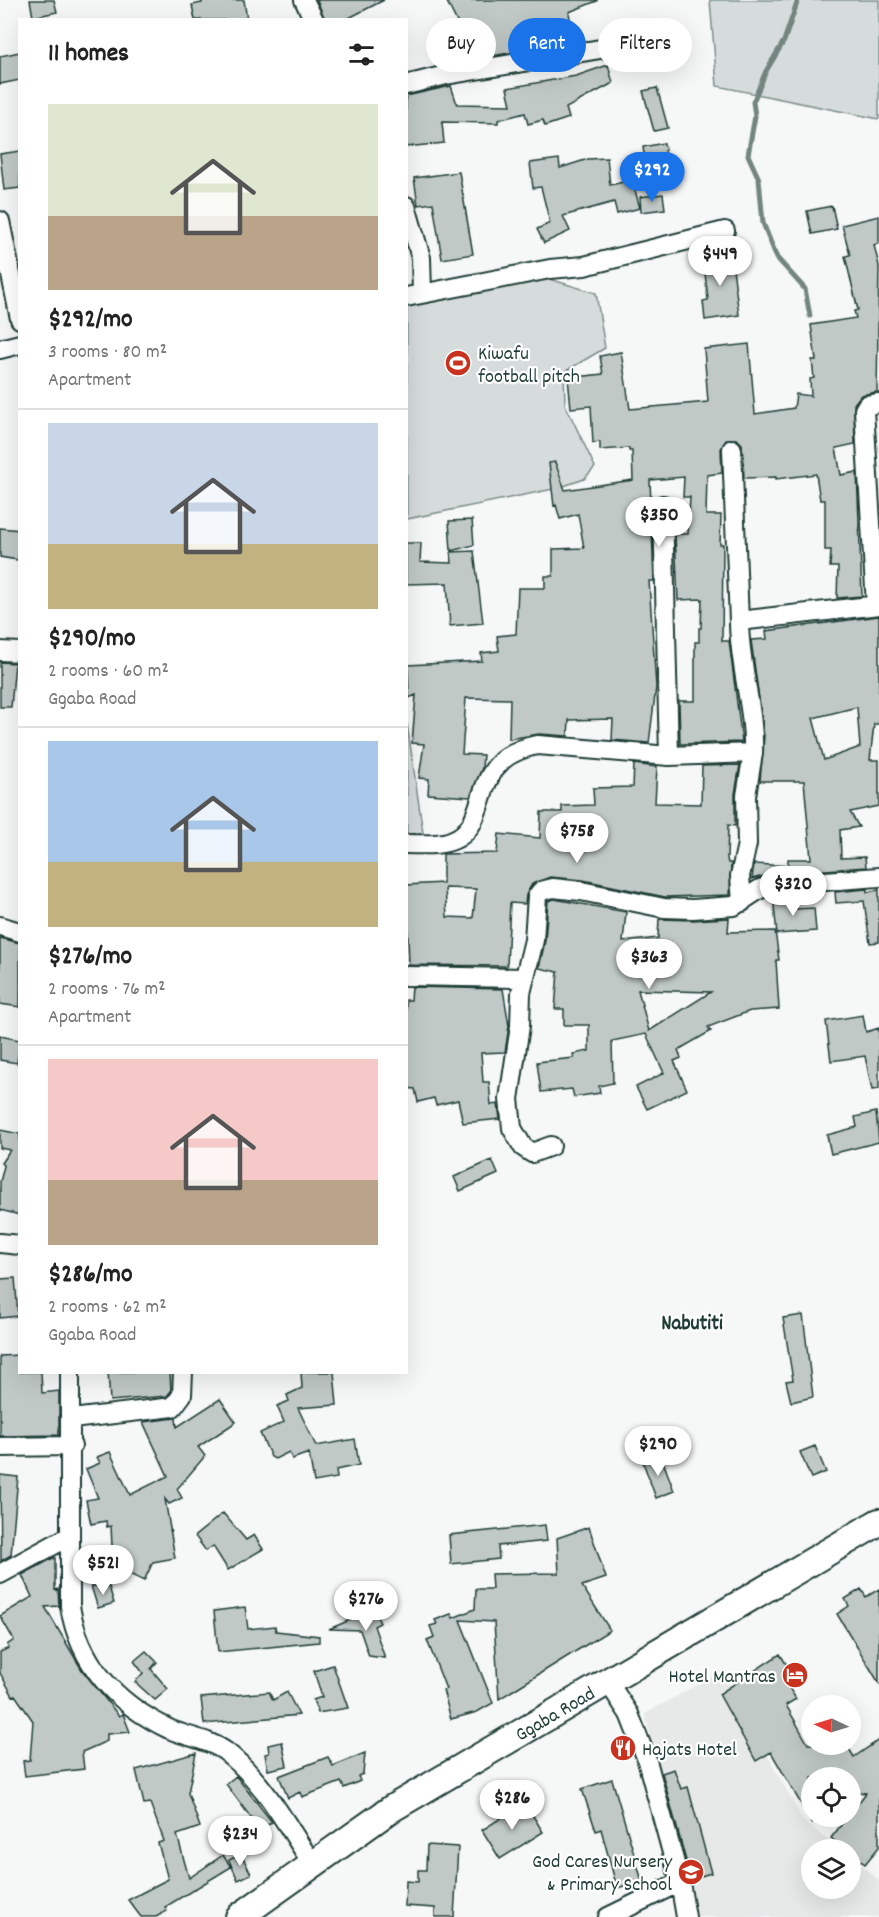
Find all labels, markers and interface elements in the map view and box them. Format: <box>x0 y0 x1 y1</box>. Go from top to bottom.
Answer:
chip: Buy <box>426 18 496 72</box>
chip: Rent <box>508 18 586 72</box>
chip: Filters <box>598 18 692 72</box>
text: 11 homes <box>48 36 129 73</box>
icon: filters <box>345 38 378 71</box>
icon: home <box>159 143 267 251</box>
pin: $292 <box>616 152 688 203</box>
text: $292 <box>634 157 670 185</box>
pin: $449 <box>684 236 756 287</box>
text: $449 <box>702 241 738 269</box>
text: $292/mo <box>48 302 133 339</box>
text: 3 rooms · 80 m² <box>48 339 167 367</box>
place label: Kiwafu football pitch <box>478 341 580 392</box>
sports icon: Kiwafu football pitch <box>443 348 473 378</box>
text: Apartment <box>48 367 131 395</box>
icon: home <box>159 462 267 570</box>
pin: $350 <box>623 497 695 548</box>
text: $350 <box>639 502 679 530</box>
text: $290/mo <box>48 621 135 658</box>
text: 2 rooms · 60 m² <box>48 658 169 686</box>
text: Ggaba Road <box>48 686 136 714</box>
icon: home <box>159 780 267 888</box>
pin: $758 <box>541 813 613 864</box>
text: $758 <box>559 818 595 846</box>
pin: $320 <box>757 866 829 917</box>
text: $320 <box>774 871 812 899</box>
text: $276/mo <box>48 939 132 976</box>
pin: $363 <box>613 939 685 990</box>
text: $363 <box>630 944 668 972</box>
text: 2 rooms · 76 m² <box>48 976 166 1004</box>
text: Apartment <box>48 1004 131 1032</box>
icon: home <box>159 1098 267 1206</box>
text: $286/mo <box>48 1257 133 1294</box>
text: 2 rooms · 62 m² <box>48 1294 167 1322</box>
district label: Nabutiti <box>661 1310 723 1340</box>
text: Ggaba Road <box>48 1322 136 1350</box>
pin: $290 <box>622 1426 694 1477</box>
text: $290 <box>639 1431 677 1459</box>
pin: $521 <box>67 1545 139 1596</box>
text: $521 <box>87 1550 119 1578</box>
pin: $276 <box>330 1581 402 1632</box>
text: $276 <box>348 1586 384 1614</box>
hotel icon: Hotel Mantras <box>780 1660 810 1690</box>
place label: Hotel Mantras <box>668 1664 776 1692</box>
street label: Ggaba Road <box>511 1681 601 1750</box>
north arrow <box>801 1695 861 1755</box>
map controls <box>801 1695 861 1899</box>
restaurant icon: Hajats Hotel <box>608 1733 638 1763</box>
place label: Hajats Hotel <box>642 1737 737 1765</box>
button: locate <box>801 1767 861 1827</box>
pin: $286 <box>476 1780 548 1831</box>
text: $286 <box>494 1785 530 1813</box>
pin: $234 <box>204 1816 276 1867</box>
text: $234 <box>222 1821 258 1849</box>
button: layers <box>801 1839 861 1899</box>
place label: God Cares Nursery & Primary School <box>532 1849 673 1900</box>
school or university icon: God Cares Nursery & Primary School <box>676 1857 706 1887</box>

